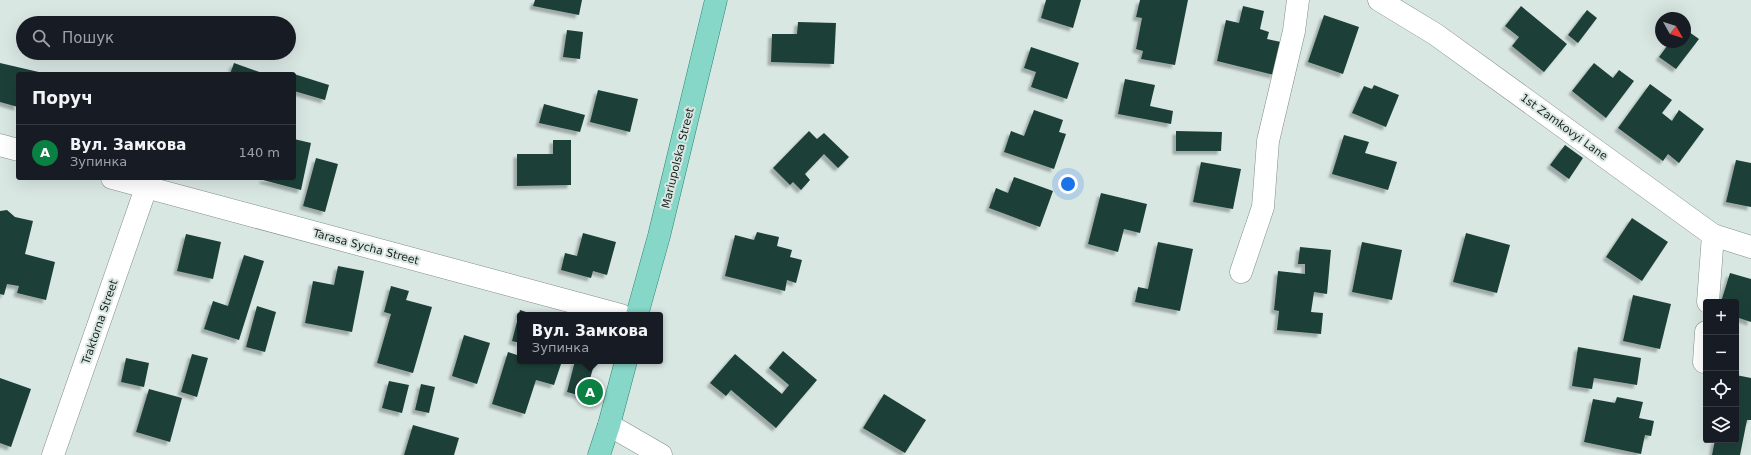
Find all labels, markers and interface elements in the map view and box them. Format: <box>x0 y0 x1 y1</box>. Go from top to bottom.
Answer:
north arrow <box>1655 12 1691 48</box>
search box <box>16 16 296 60</box>
icon: search <box>30 27 52 49</box>
text: Пошук <box>62 29 114 47</box>
text: Поруч <box>32 88 93 108</box>
street label: 1st Zamkovyi Lane <box>1518 91 1610 163</box>
street label: Mariupolska Street <box>659 106 697 210</box>
text: Вул. Замкова <box>70 136 186 154</box>
text: A <box>40 145 50 160</box>
text: 140 m <box>238 145 280 160</box>
text: Зупинка <box>70 154 127 169</box>
your location <box>1058 174 1078 194</box>
street label: Tarasa Sycha Street <box>311 226 421 268</box>
street label: Traktorna Street <box>79 277 121 367</box>
map controls <box>1703 299 1739 443</box>
button: + <box>1703 299 1739 335</box>
popup <box>517 312 663 364</box>
text: Вул. Замкова <box>532 322 648 340</box>
button: − <box>1703 335 1739 371</box>
text: Зупинка <box>532 340 589 355</box>
button: locate <box>1703 371 1739 407</box>
pin: A <box>577 377 603 407</box>
button: layers <box>1703 407 1739 443</box>

